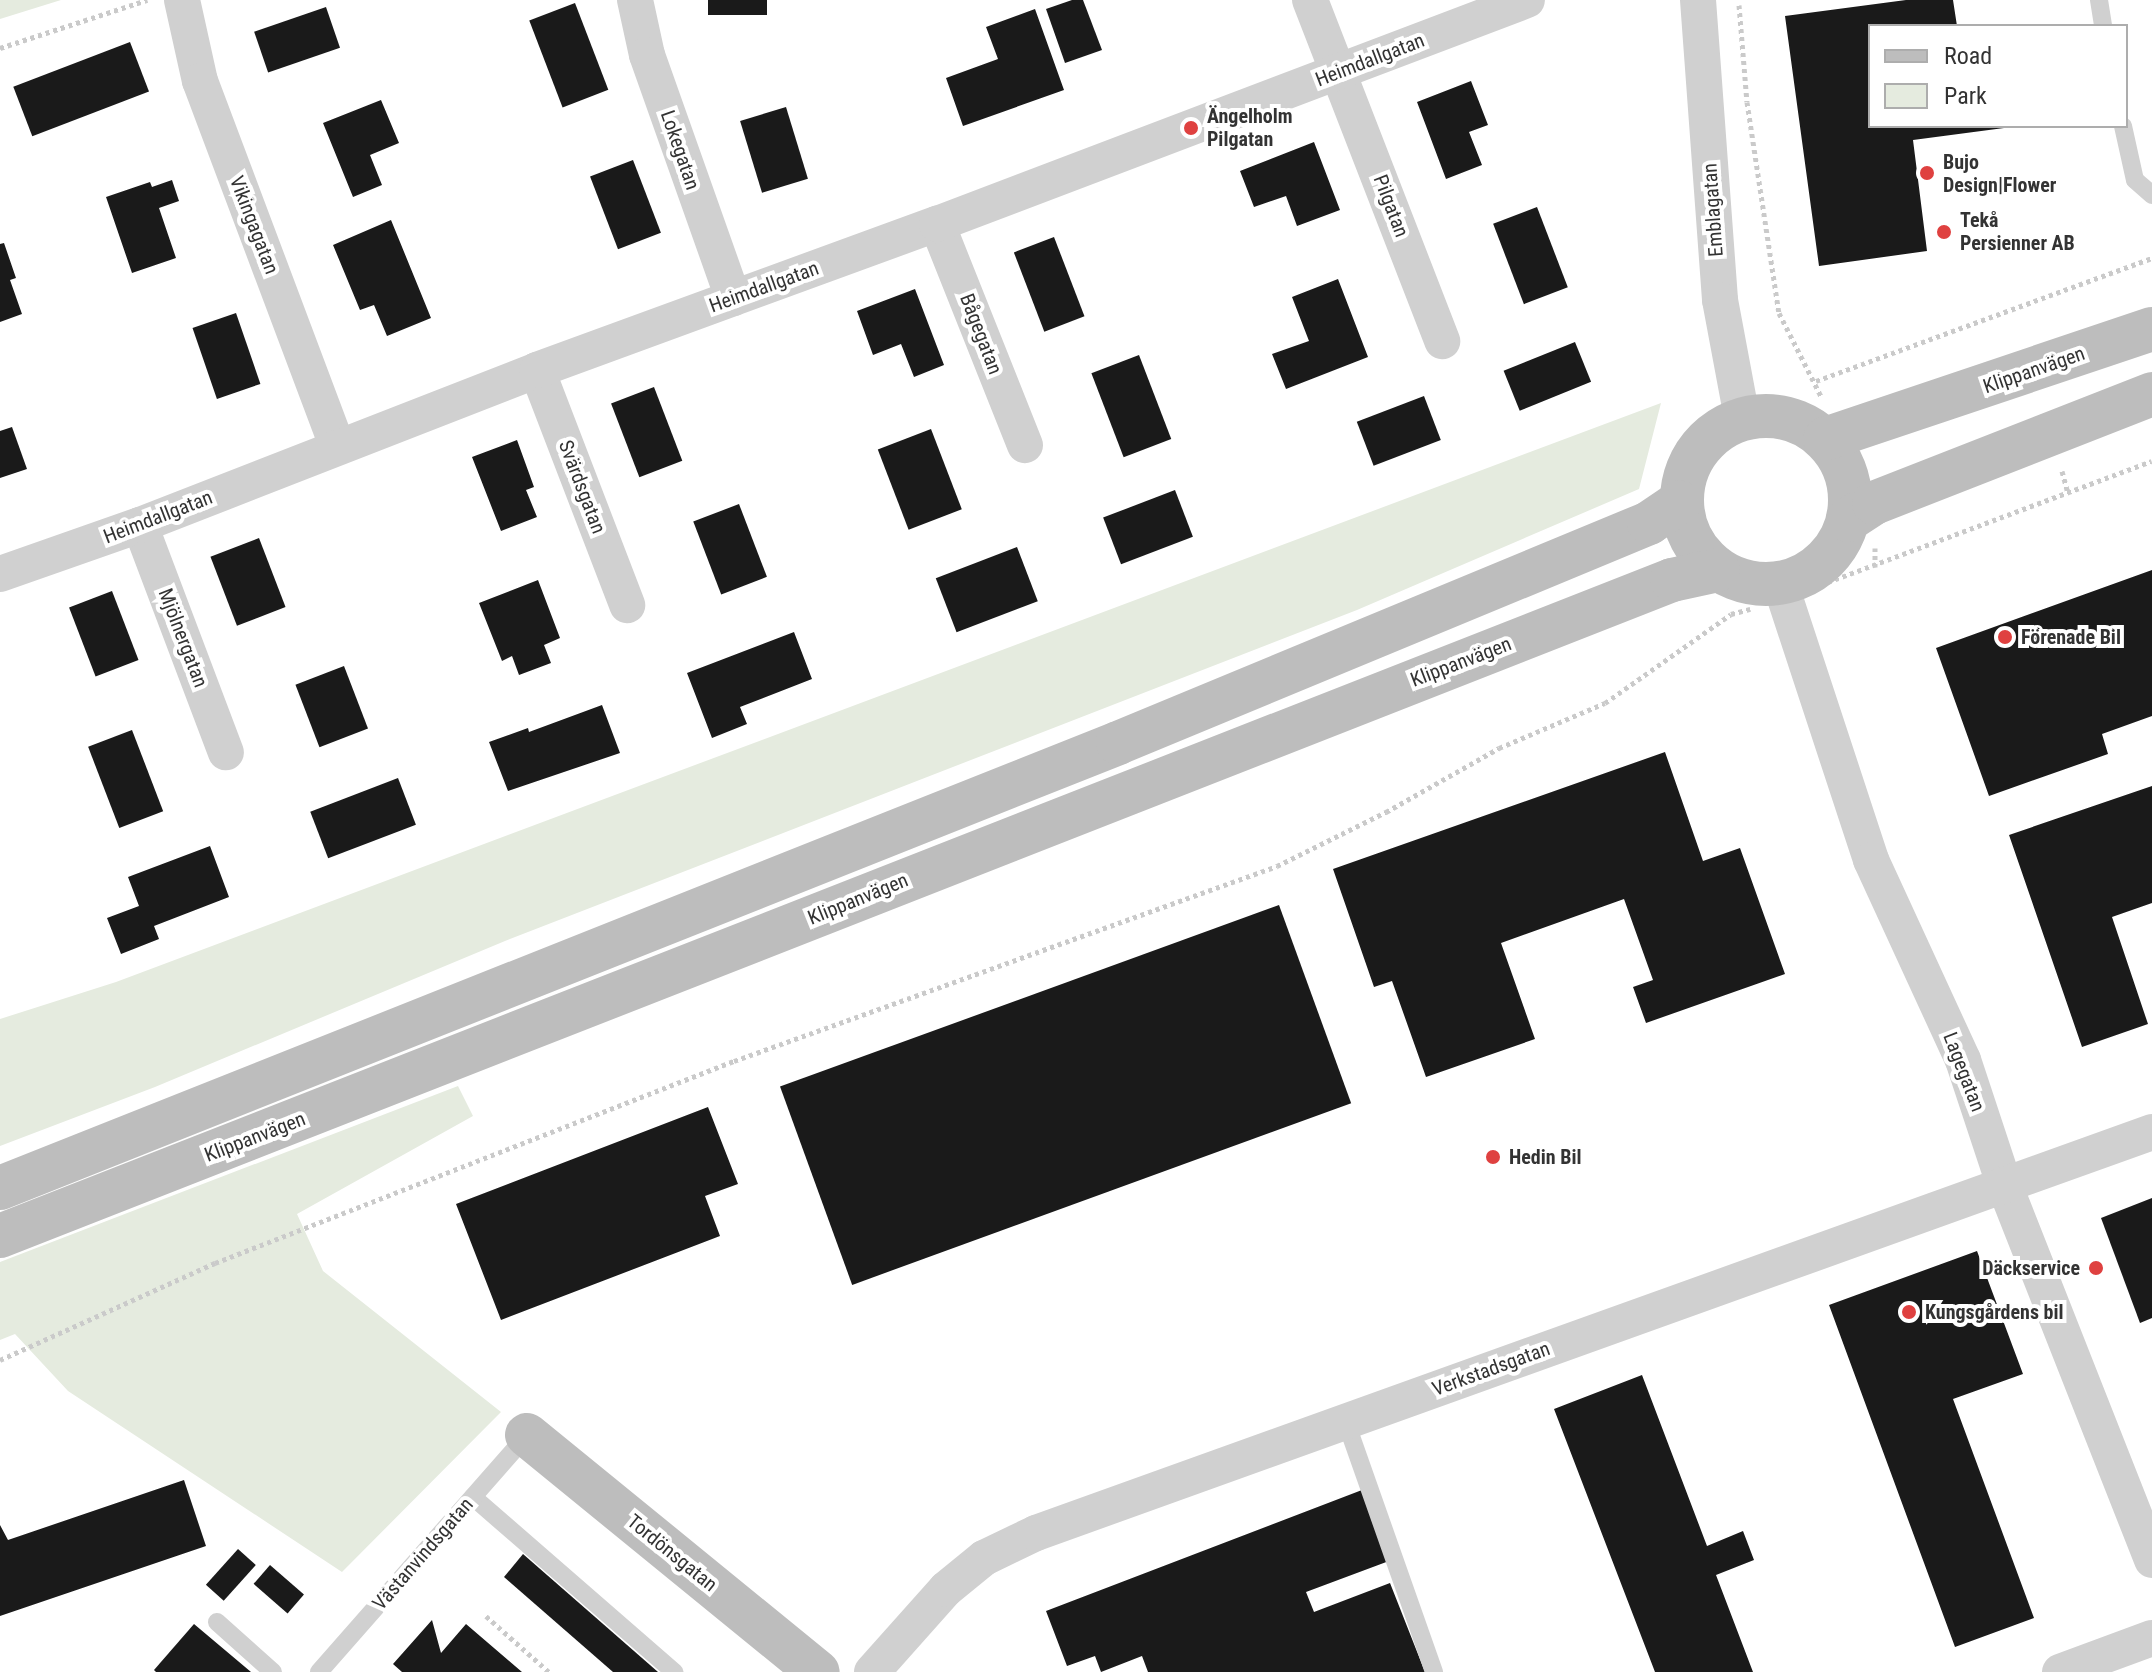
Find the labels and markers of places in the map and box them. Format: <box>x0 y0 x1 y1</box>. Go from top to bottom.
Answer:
place label: Ängelholm Pilgatan <box>1207 104 1293 151</box>
marker: Ängelholm Pilgatan <box>1182 119 1200 137</box>
place label: Bujo Design|Flower <box>1943 150 2056 197</box>
marker: Bujo Design|Flower <box>1918 164 1936 182</box>
place label: Tekå Persienner AB <box>1960 208 2075 255</box>
marker: Tekå Persienner AB <box>1935 223 1953 241</box>
place label: Förenade Bil <box>2021 625 2121 649</box>
marker: Förenade Bil <box>1996 628 2014 646</box>
place label: Hedin Bil <box>1509 1145 1582 1169</box>
marker: Hedin Bil <box>1484 1148 1502 1166</box>
place label: Däckservice <box>1982 1256 2080 1280</box>
marker: Däckservice <box>2087 1259 2105 1277</box>
place label: Kungsgårdens bil <box>1925 1300 2064 1324</box>
marker: Kungsgårdens bil <box>1900 1303 1918 1321</box>

